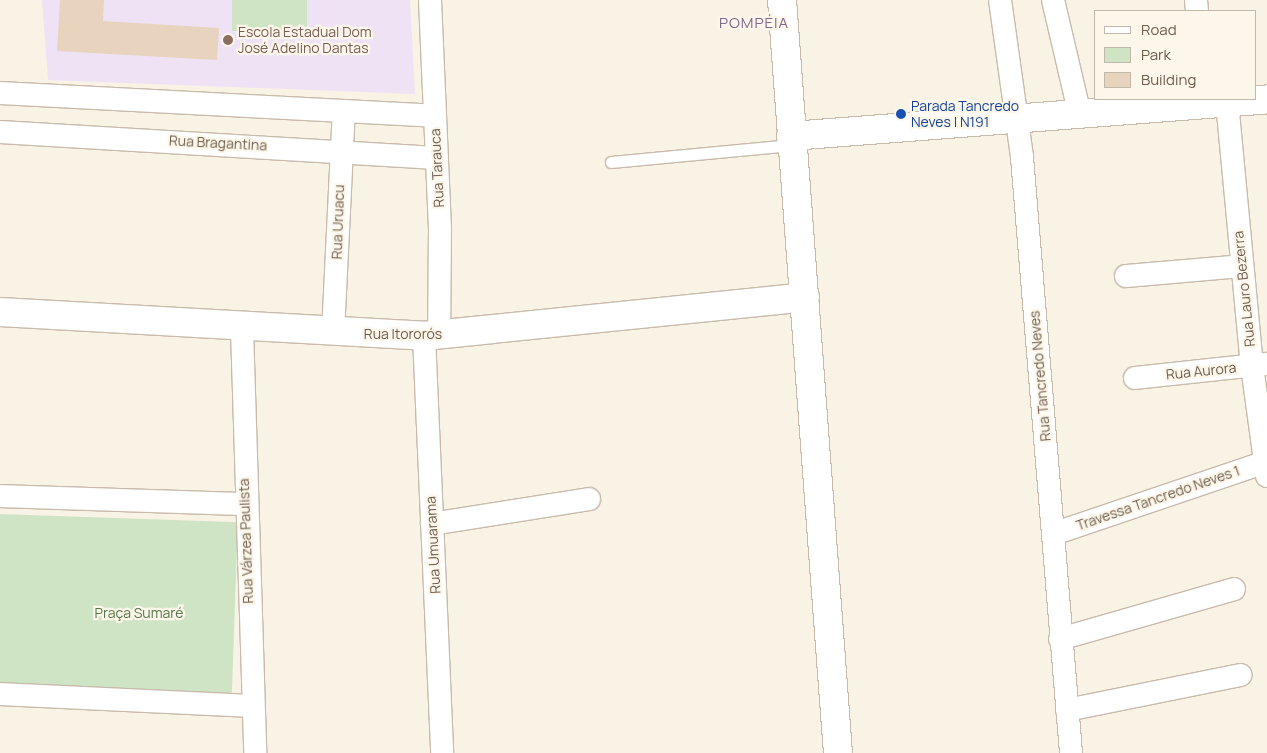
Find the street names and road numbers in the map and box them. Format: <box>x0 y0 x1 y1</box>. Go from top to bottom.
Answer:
street label: Rua Tarauca <box>427 128 447 208</box>
street label: Rua Bragantina <box>169 132 267 154</box>
street label: Rua Uruacu <box>328 184 348 260</box>
street label: Rua Lauro Bezerra <box>1230 230 1258 348</box>
street label: Rua Tancredo Neves <box>1026 310 1054 442</box>
street label: Rua Itororós <box>364 326 442 342</box>
street label: Rua Aurora <box>1165 359 1237 383</box>
street label: Travessa Tancredo Neves 1 <box>1074 462 1242 534</box>
street label: Rua Várzea Paulista <box>235 478 257 604</box>
street label: Rua Umuarama <box>422 496 444 594</box>

